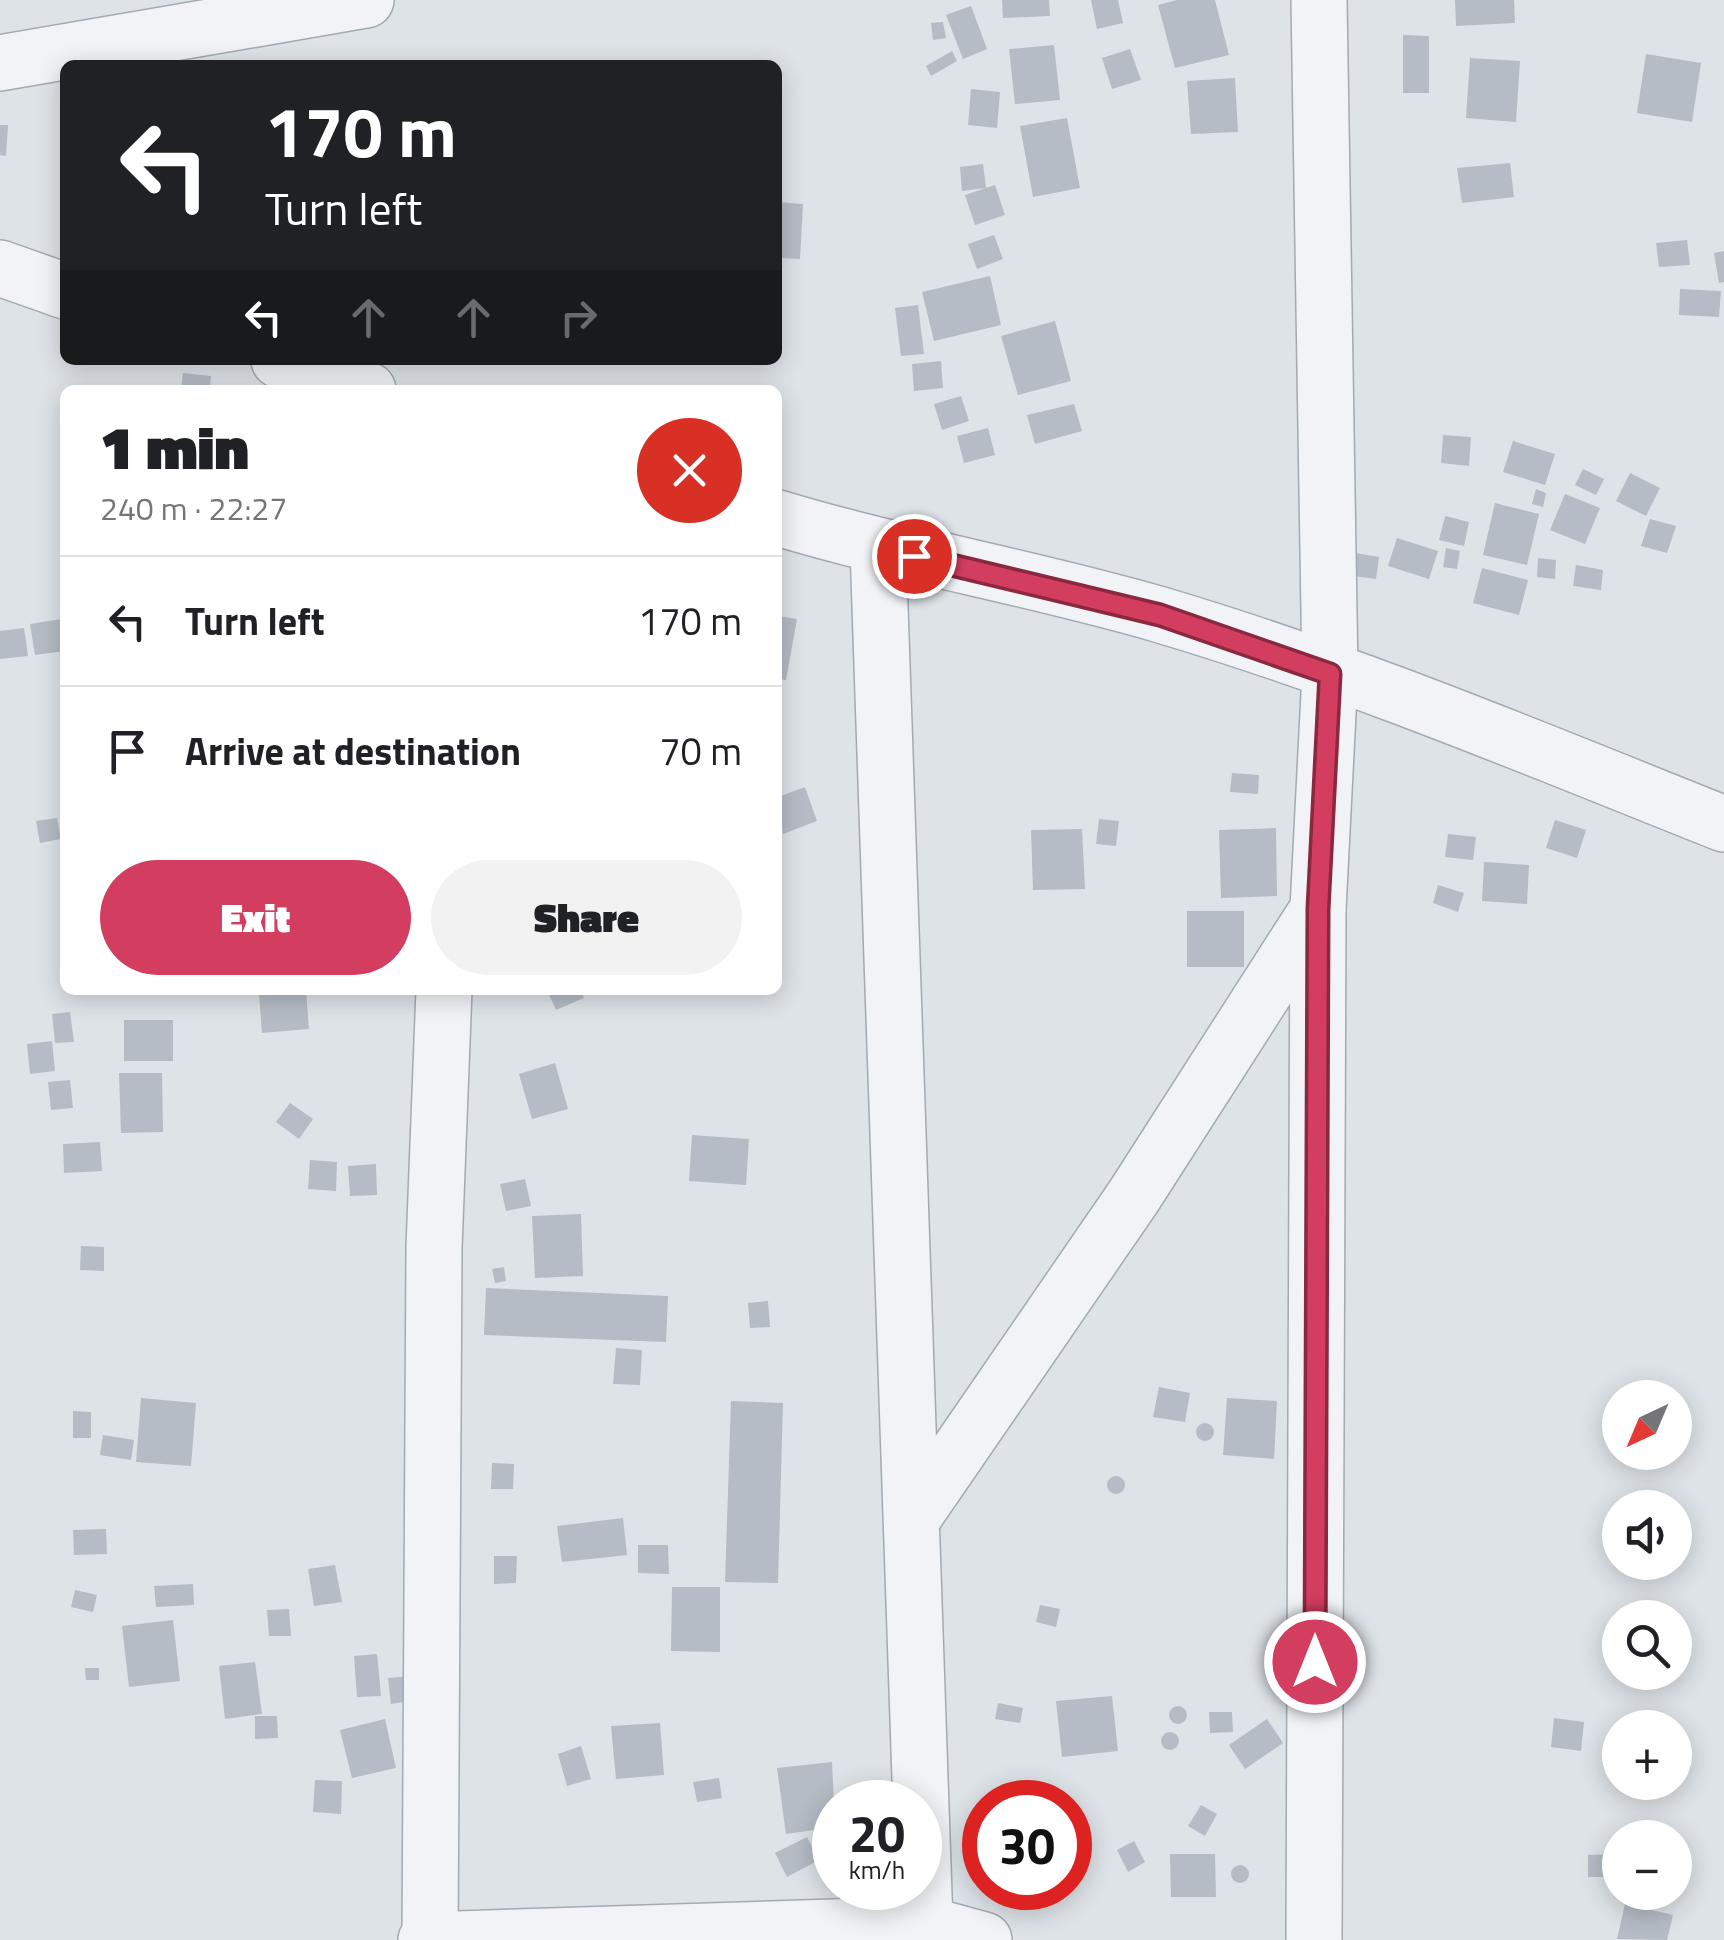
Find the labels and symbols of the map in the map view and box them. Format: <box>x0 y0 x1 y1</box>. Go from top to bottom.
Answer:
pin <box>872 514 957 599</box>
north arrow <box>1602 1380 1692 1470</box>
position arrow <box>1263 1610 1367 1714</box>
speed limit sign: 30 <box>962 1780 1092 1910</box>

